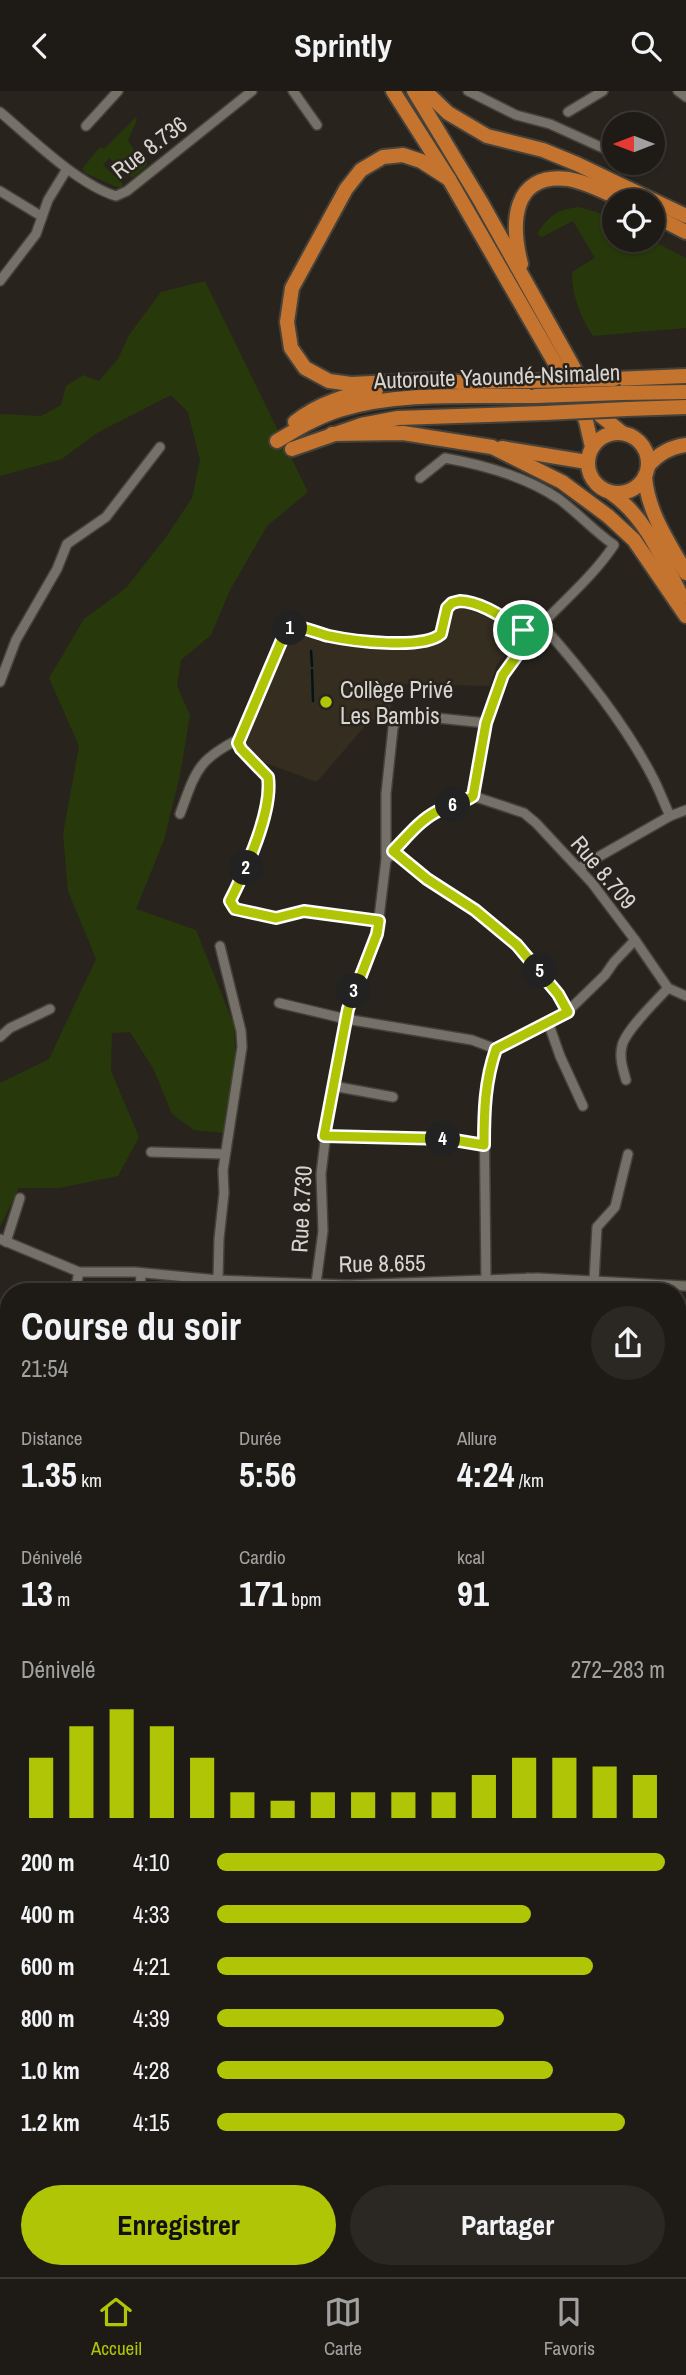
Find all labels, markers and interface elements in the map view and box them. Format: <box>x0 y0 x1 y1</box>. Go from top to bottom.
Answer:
text: Sprintly <box>294 24 392 67</box>
icon: back <box>21 27 59 65</box>
icon: search <box>627 27 665 65</box>
street label: Rue 8.736 <box>105 108 193 186</box>
north arrow <box>602 112 665 175</box>
map controls <box>602 112 665 252</box>
button: locate <box>602 189 665 252</box>
street label: Autoroute Yaoundé-Nsimalen <box>372 356 621 396</box>
pin <box>493 600 553 660</box>
pin: 1 <box>272 611 308 645</box>
icon: arrive <box>504 611 542 649</box>
text: 1 <box>285 614 294 640</box>
place label: Collège Privé Les Bambis <box>340 674 453 731</box>
marker: Collège Privé Les Bambis <box>318 694 334 710</box>
pin: 6 <box>435 787 470 823</box>
text: 6 <box>448 791 457 817</box>
street label: Rue 8.709 <box>564 829 644 915</box>
pin: 2 <box>229 851 264 885</box>
text: 2 <box>241 854 250 880</box>
pin: 5 <box>522 953 558 989</box>
text: 5 <box>535 957 544 983</box>
pin: 3 <box>336 974 372 1009</box>
text: 3 <box>349 977 358 1003</box>
pin: 4 <box>426 1121 460 1157</box>
text: 4 <box>438 1125 447 1151</box>
street label: Rue 8.730 <box>283 1165 319 1253</box>
street label: Rue 8.655 <box>338 1247 426 1279</box>
text: Course du soir <box>21 1301 241 1352</box>
button: share <box>591 1306 665 1380</box>
text: 21:54 <box>21 1353 68 1384</box>
text: Distance <box>21 1425 82 1451</box>
text: Durée <box>239 1425 281 1451</box>
text: Allure <box>457 1425 497 1451</box>
text: 1.35 <box>21 1451 77 1498</box>
text: 5:56 <box>239 1451 296 1498</box>
text: 4:24 <box>457 1451 514 1498</box>
text: km <box>77 1467 102 1493</box>
text: /km <box>514 1467 544 1493</box>
text: Dénivelé <box>21 1544 82 1570</box>
text: Cardio <box>239 1544 286 1570</box>
text: kcal <box>457 1544 485 1570</box>
text: 13 <box>21 1570 53 1617</box>
text: 171 <box>239 1570 287 1617</box>
text: 91 <box>457 1570 489 1617</box>
text: m <box>53 1586 70 1612</box>
text: bpm <box>287 1586 322 1612</box>
text: Dénivelé <box>21 1654 95 1685</box>
text: 272–283 m <box>571 1654 665 1685</box>
text: 200 m <box>21 1847 74 1878</box>
text: 4:10 <box>133 1847 170 1878</box>
text: 400 m <box>21 1899 74 1930</box>
text: 4:33 <box>133 1899 170 1930</box>
text: 600 m <box>21 1951 74 1982</box>
text: 4:21 <box>133 1951 170 1982</box>
text: 800 m <box>21 2003 74 2034</box>
text: 4:39 <box>133 2003 170 2034</box>
text: 1.0 km <box>21 2055 80 2086</box>
text: 4:28 <box>133 2055 170 2086</box>
text: 1.2 km <box>21 2107 80 2138</box>
text: 4:15 <box>133 2107 170 2138</box>
button: Enregistrer <box>21 2185 336 2265</box>
button: Partager <box>350 2185 665 2265</box>
tab: Accueil <box>91 2293 142 2361</box>
tab: Carte <box>324 2293 362 2361</box>
tab: Favoris <box>544 2293 595 2361</box>

